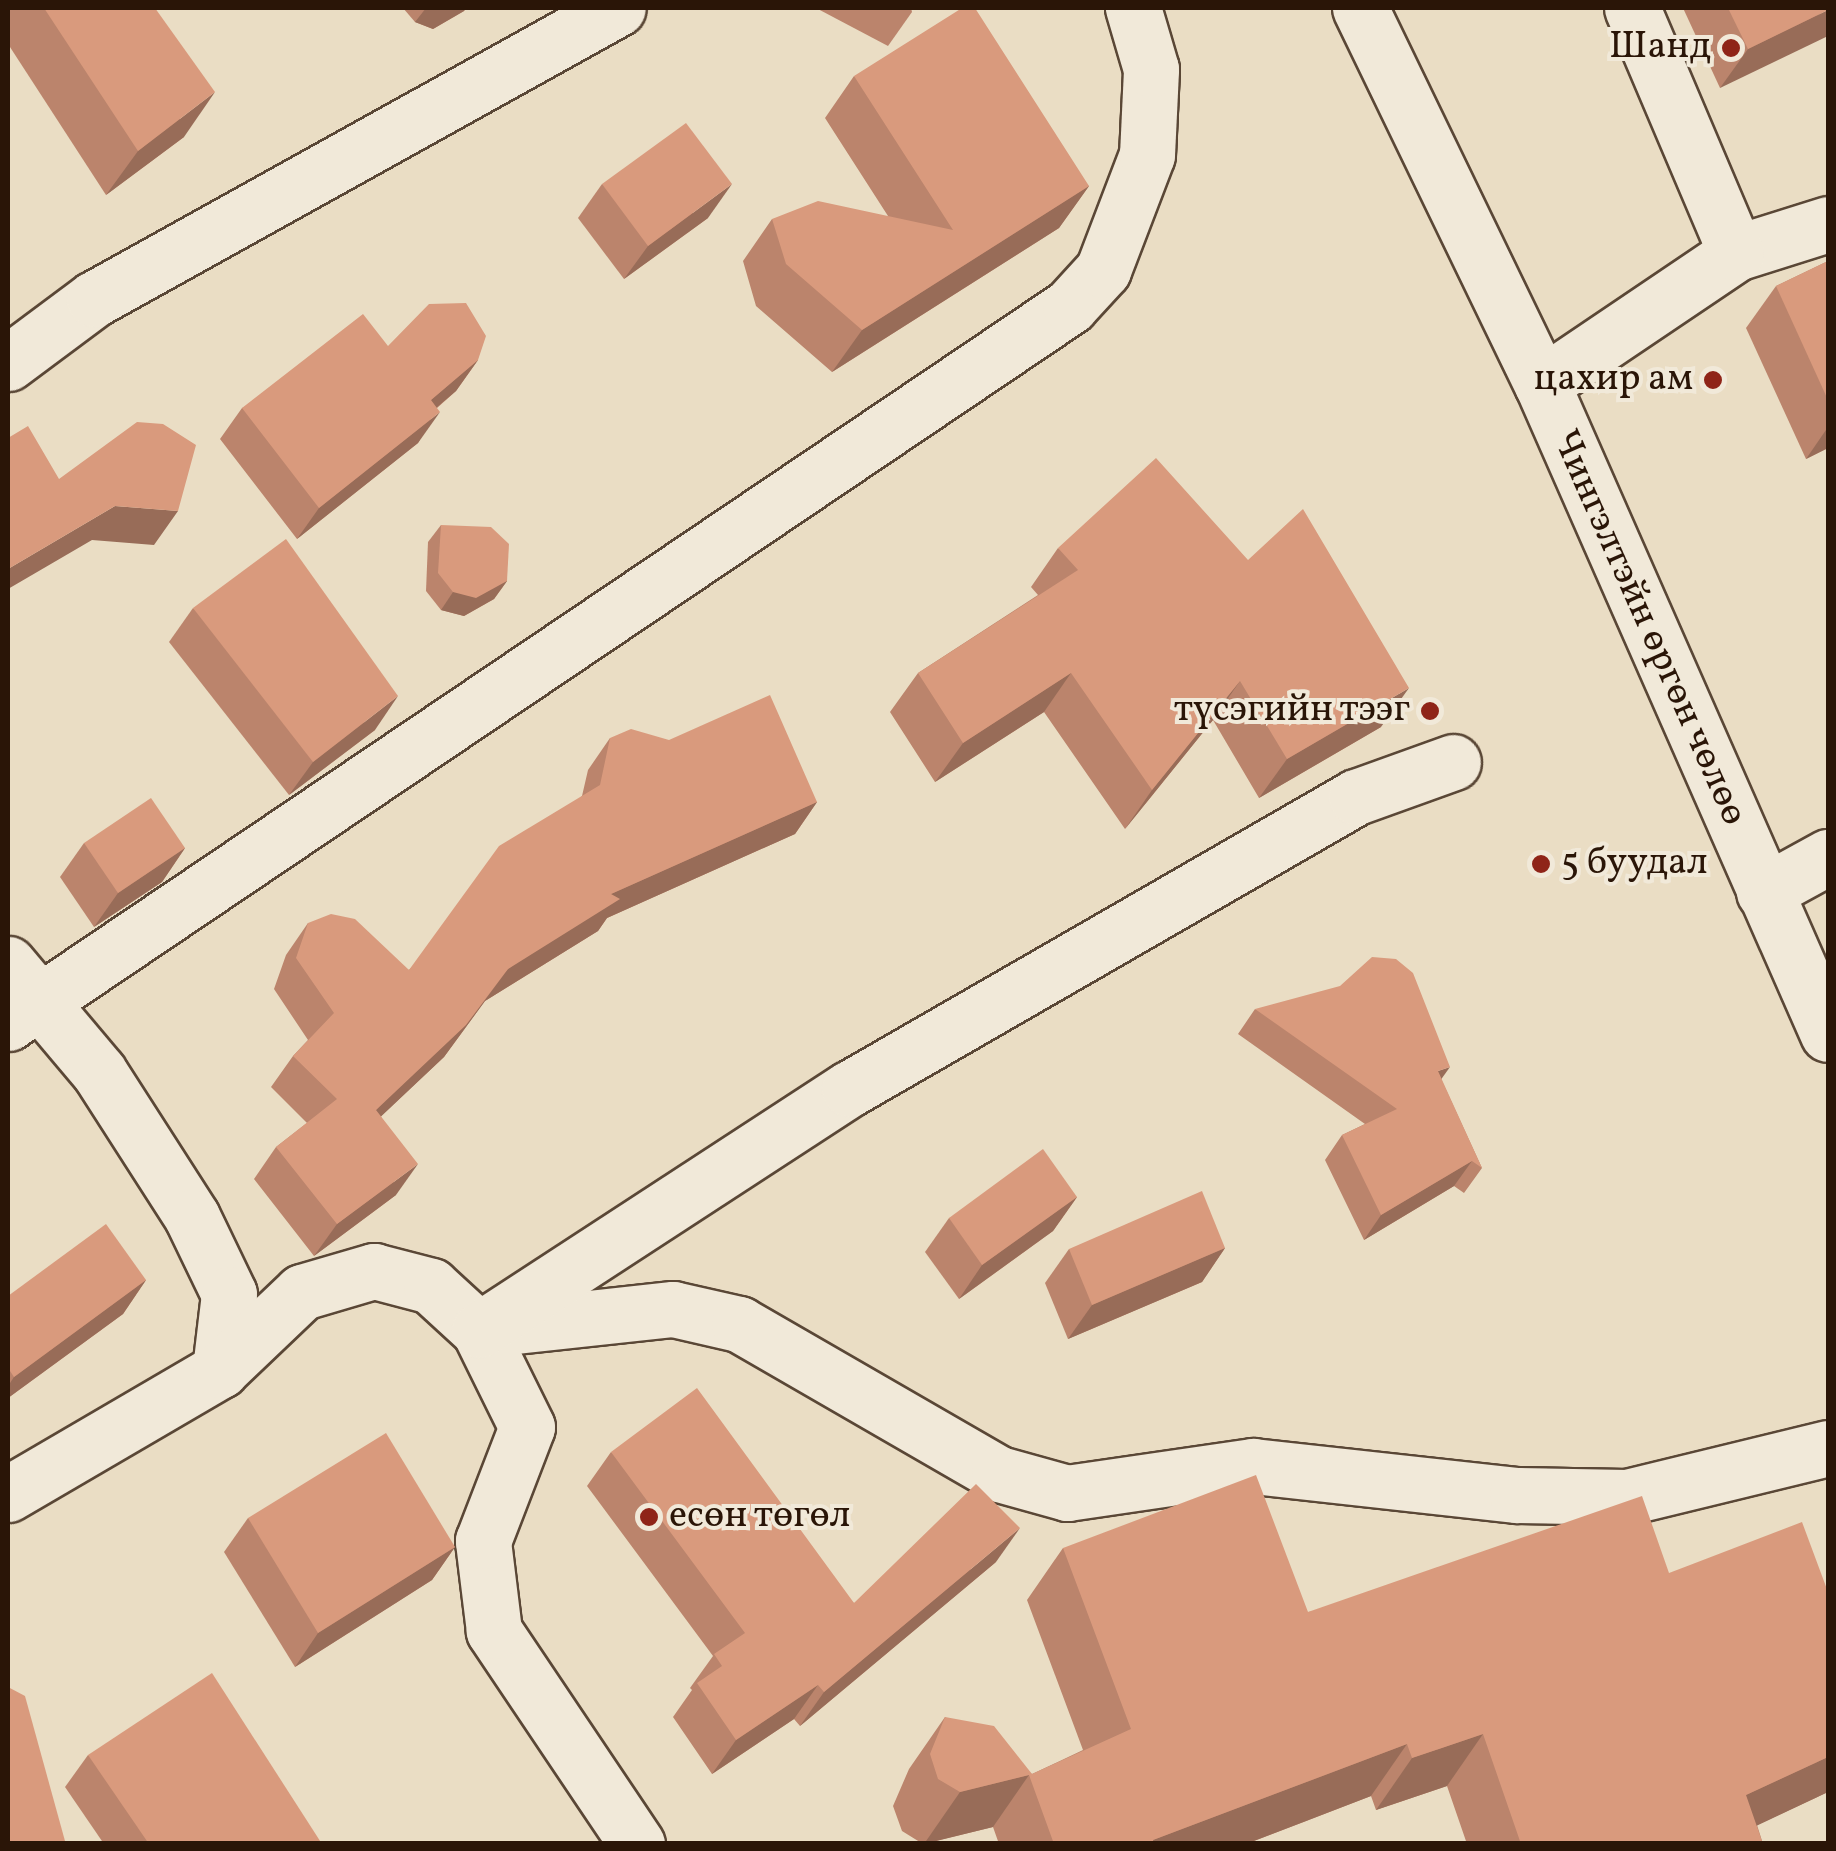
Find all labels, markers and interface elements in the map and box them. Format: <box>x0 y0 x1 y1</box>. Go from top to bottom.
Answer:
place label: Шанд <box>1609 25 1711 71</box>
marker: Шанд <box>1720 37 1742 59</box>
place label: цахир ам <box>1534 357 1693 403</box>
marker: цахир ам <box>1702 369 1724 391</box>
street label: Чингэлтэйн өргөн чөлөө <box>1540 423 1756 833</box>
place label: түсэгийн тээг <box>1173 688 1410 734</box>
marker: түсэгийн тээг <box>1419 700 1441 722</box>
place label: 5 буудал <box>1561 841 1708 887</box>
marker: 5 буудал <box>1530 853 1552 875</box>
place label: есөн төгөл <box>669 1494 852 1540</box>
marker: есөн төгөл <box>638 1506 660 1528</box>

